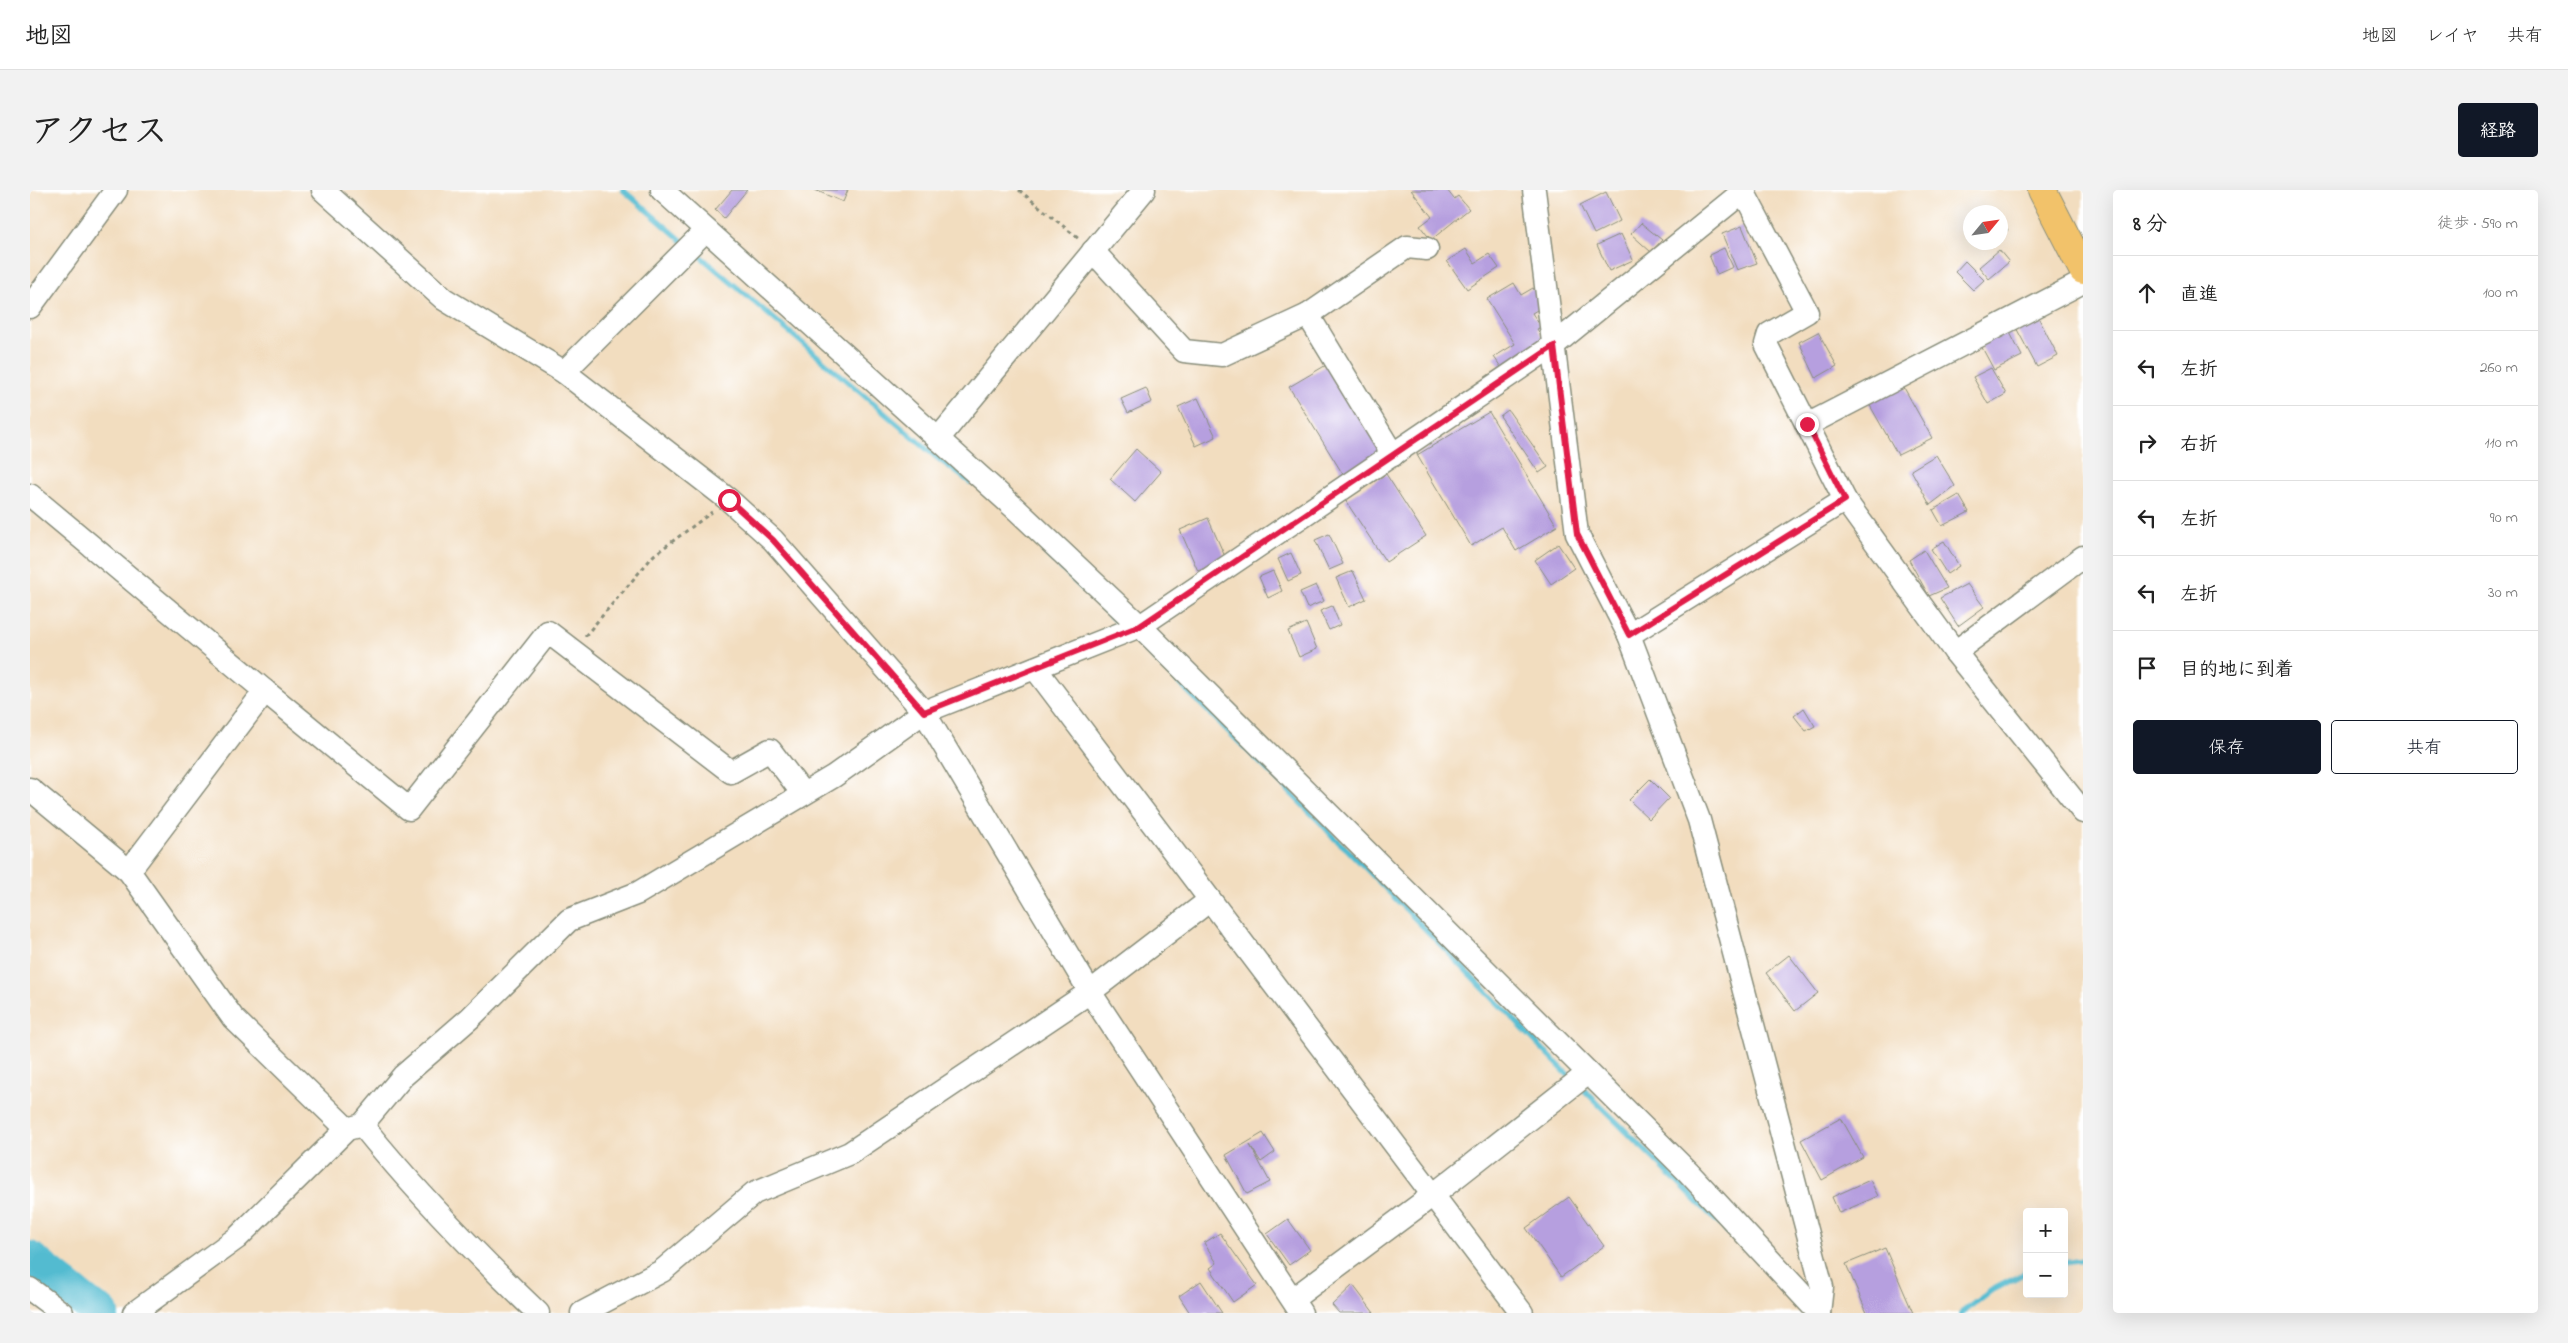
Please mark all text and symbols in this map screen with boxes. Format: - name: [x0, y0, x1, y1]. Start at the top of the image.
- text: 地図: [25, 20, 73, 55]
- text: 地図: [2362, 24, 2398, 50]
- text: レイヤ: [2426, 24, 2479, 50]
- text: 共有: [2507, 24, 2543, 50]
- button: 経路: [2458, 103, 2538, 157]
- text: アクセス: [30, 108, 168, 159]
- north arrow: [1963, 205, 2008, 250]
- text: 8 分: [2133, 210, 2167, 240]
- text: 徒歩 · 590 m: [2437, 212, 2518, 236]
- icon: ahead: [2133, 279, 2161, 307]
- text: 100 m: [2483, 281, 2518, 305]
- text: 直進: [2180, 282, 2218, 309]
- icon: left: [2133, 354, 2161, 382]
- text: 260 m: [2480, 356, 2518, 380]
- text: 左折: [2180, 357, 2218, 384]
- route end: [1796, 413, 1819, 436]
- icon: right: [2133, 429, 2161, 457]
- text: 110 m: [2484, 431, 2518, 455]
- text: 右折: [2180, 432, 2218, 459]
- route start: [718, 489, 741, 512]
- icon: left: [2133, 504, 2161, 532]
- text: 90 m: [2490, 506, 2518, 530]
- text: 左折: [2180, 507, 2218, 534]
- icon: left: [2133, 579, 2161, 607]
- text: 30 m: [2488, 581, 2518, 605]
- text: 左折: [2180, 582, 2218, 609]
- icon: arrive: [2133, 654, 2161, 682]
- text: 目的地に到着: [2180, 657, 2294, 684]
- button: 保存: [2133, 720, 2321, 774]
- button: 共有: [2331, 720, 2518, 774]
- map controls: [2023, 1208, 2068, 1298]
- button: +: [2023, 1208, 2068, 1253]
- button: −: [2023, 1253, 2068, 1298]

